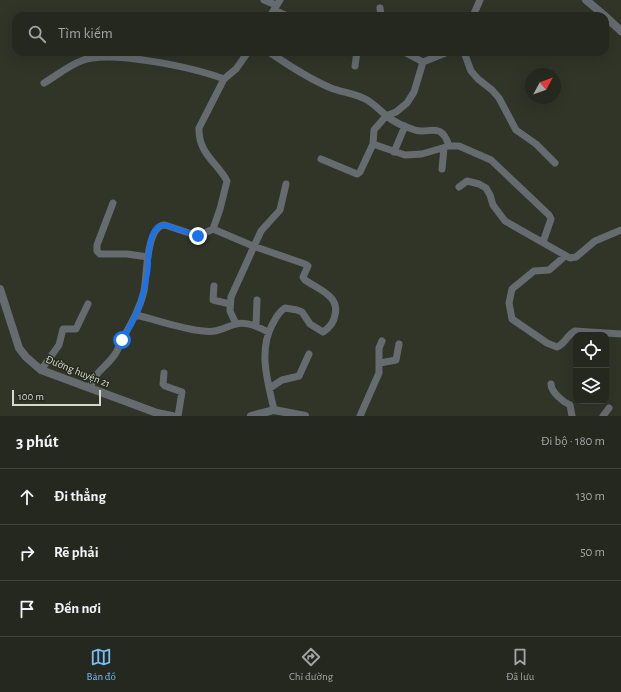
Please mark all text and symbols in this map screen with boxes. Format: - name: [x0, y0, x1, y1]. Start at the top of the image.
- search box: [12, 12, 609, 56]
- icon: search: [26, 23, 48, 45]
- text: Tìm kiếm: [58, 26, 113, 41]
- north arrow: [525, 68, 561, 104]
- route end: [189, 227, 207, 245]
- route start: [113, 331, 131, 349]
- map controls: [573, 332, 609, 404]
- button: locate: [573, 332, 609, 368]
- street label: Đường huyện 21: [44, 354, 112, 389]
- button: layers: [573, 368, 609, 404]
- scale bar: [12, 388, 101, 407]
- text: 100 m: [18, 391, 44, 402]
- text: 3 phút: [16, 433, 58, 450]
- text: Đi bộ · 180 m: [541, 435, 605, 448]
- icon: ahead: [16, 486, 38, 508]
- text: Đi thẳng: [54, 489, 106, 504]
- text: 130 m: [576, 490, 605, 503]
- icon: right: [16, 542, 38, 564]
- text: Rẽ phải: [54, 545, 99, 560]
- text: 50 m: [580, 546, 605, 559]
- icon: arrive: [16, 598, 38, 620]
- text: Đến nơi: [54, 601, 101, 616]
- tab: Bản đồ: [87, 646, 116, 683]
- tab: Chỉ đường: [289, 646, 333, 683]
- tab: Đã lưu: [506, 646, 534, 683]

